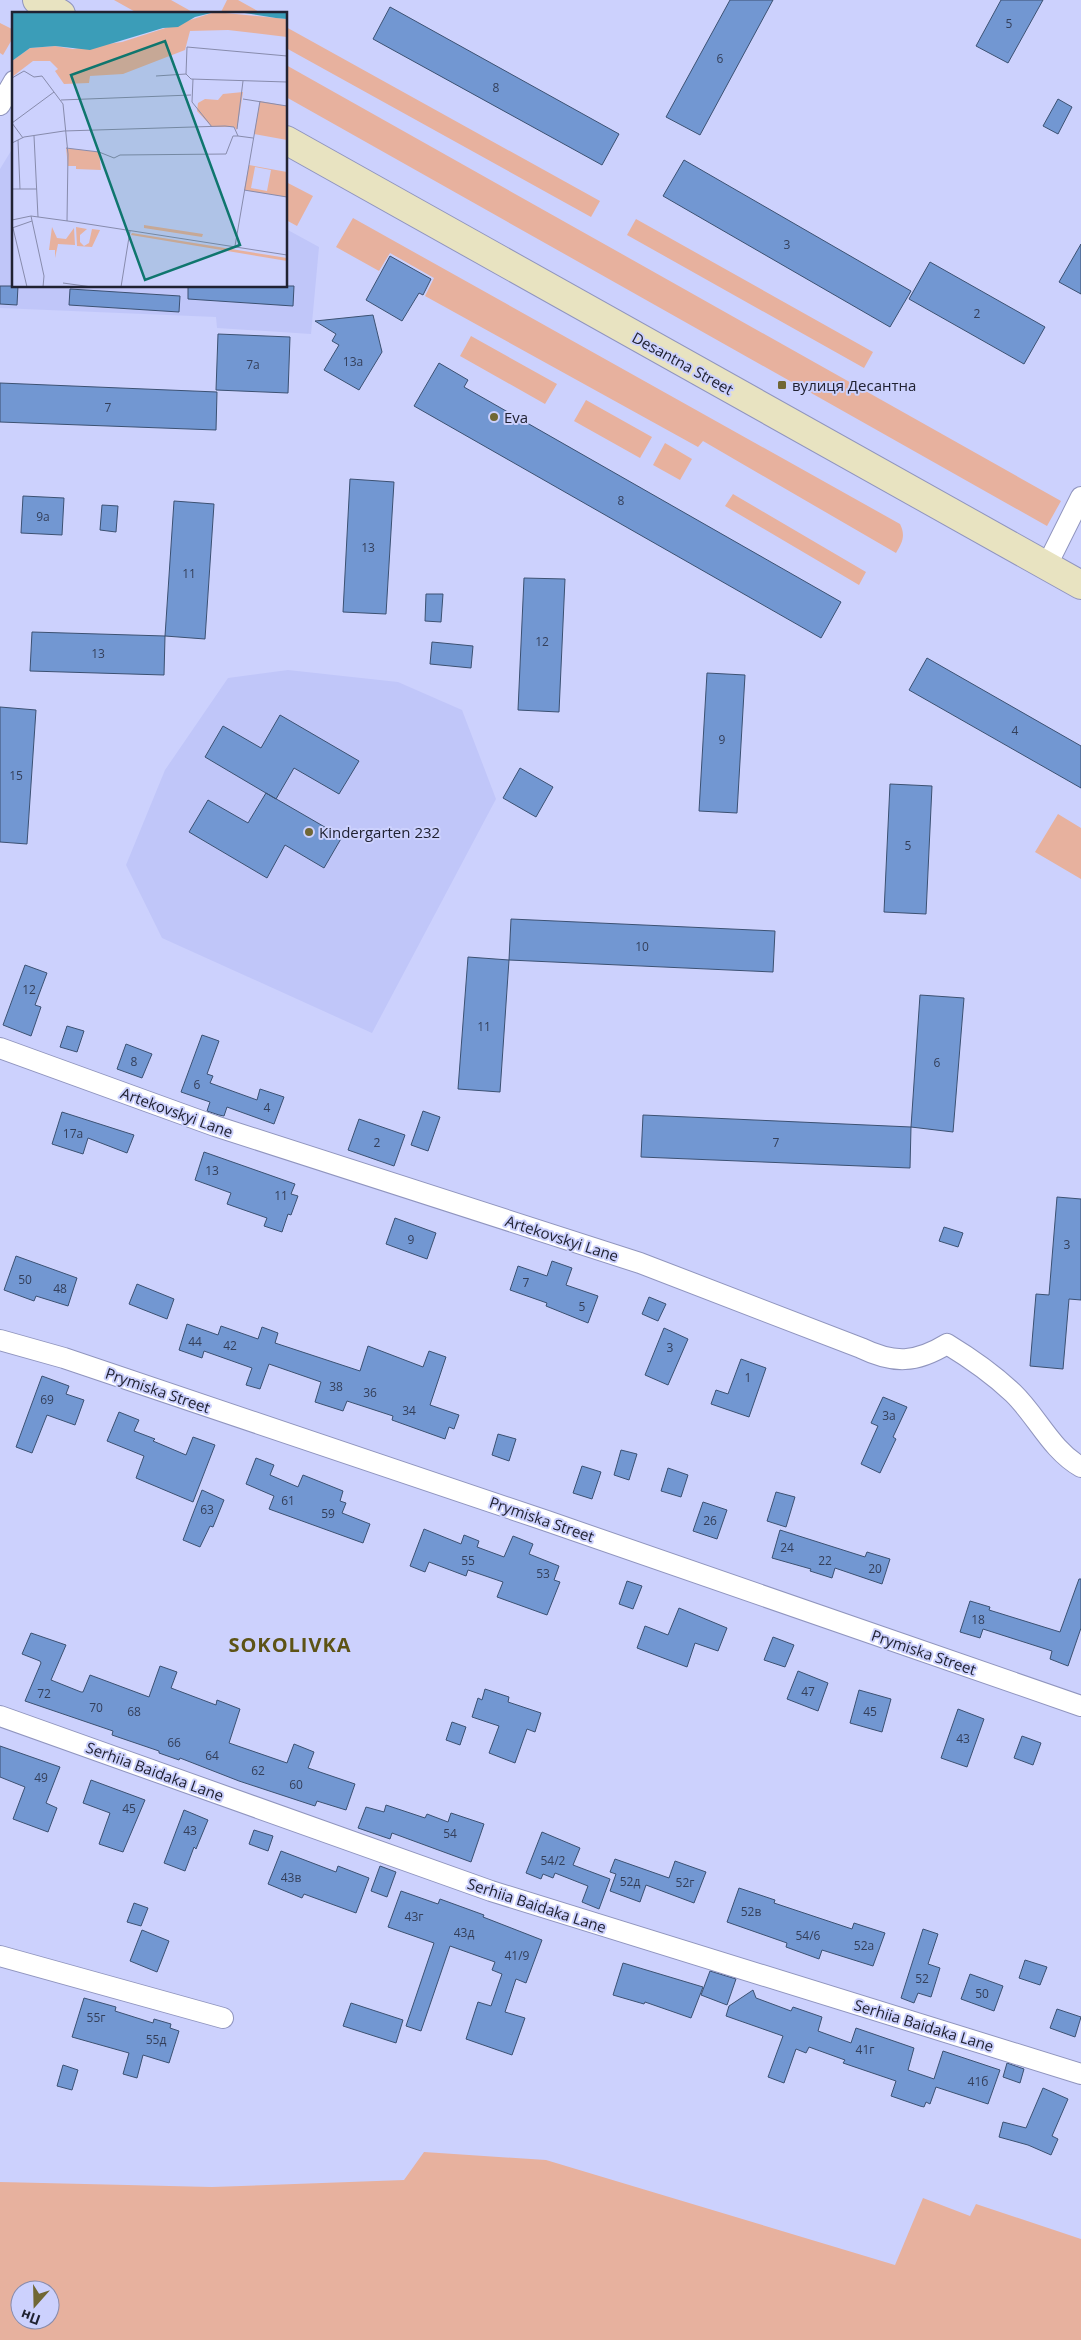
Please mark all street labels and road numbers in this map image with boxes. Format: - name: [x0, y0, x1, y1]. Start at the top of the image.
- street label: Desantna Street: [629, 327, 737, 399]
- street label: Artekovskyi Lane: [118, 1082, 236, 1142]
- street label: Artekovskyi Lane: [503, 1210, 621, 1266]
- street label: Prymiska Street: [103, 1363, 213, 1417]
- street label: Prymiska Street: [487, 1492, 597, 1546]
- street label: Prymiska Street: [869, 1625, 979, 1679]
- street label: Serhiia Baidaka Lane: [83, 1737, 227, 1805]
- street label: Serhiia Baidaka Lane: [465, 1873, 609, 1937]
- street label: Serhiia Baidaka Lane: [852, 1994, 996, 2056]

